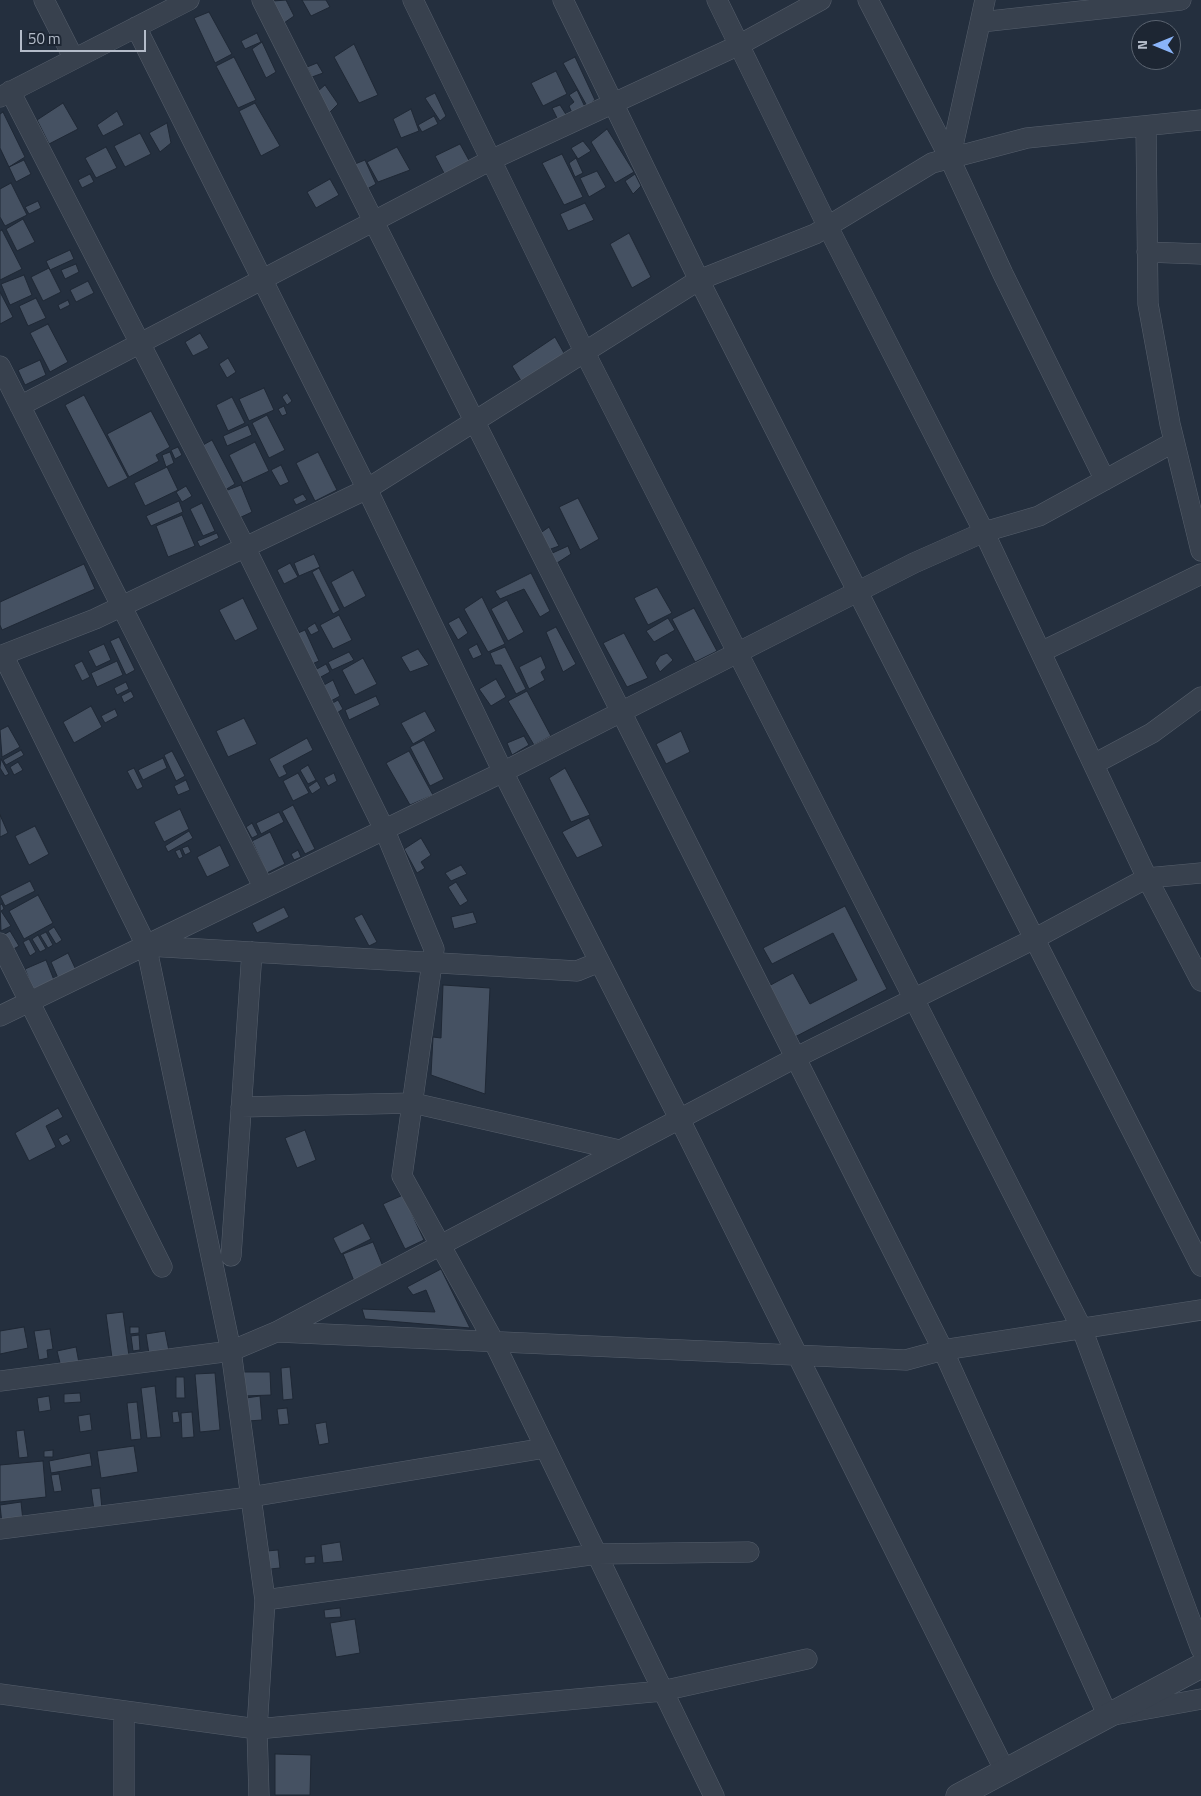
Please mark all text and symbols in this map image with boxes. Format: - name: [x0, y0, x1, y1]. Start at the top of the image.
- scale bar: [22, 20, 149, 52]
- north arrow: [1131, 20, 1181, 70]
- text: 50 m: [28, 27, 61, 50]
- text: N: [1131, 40, 1152, 50]

